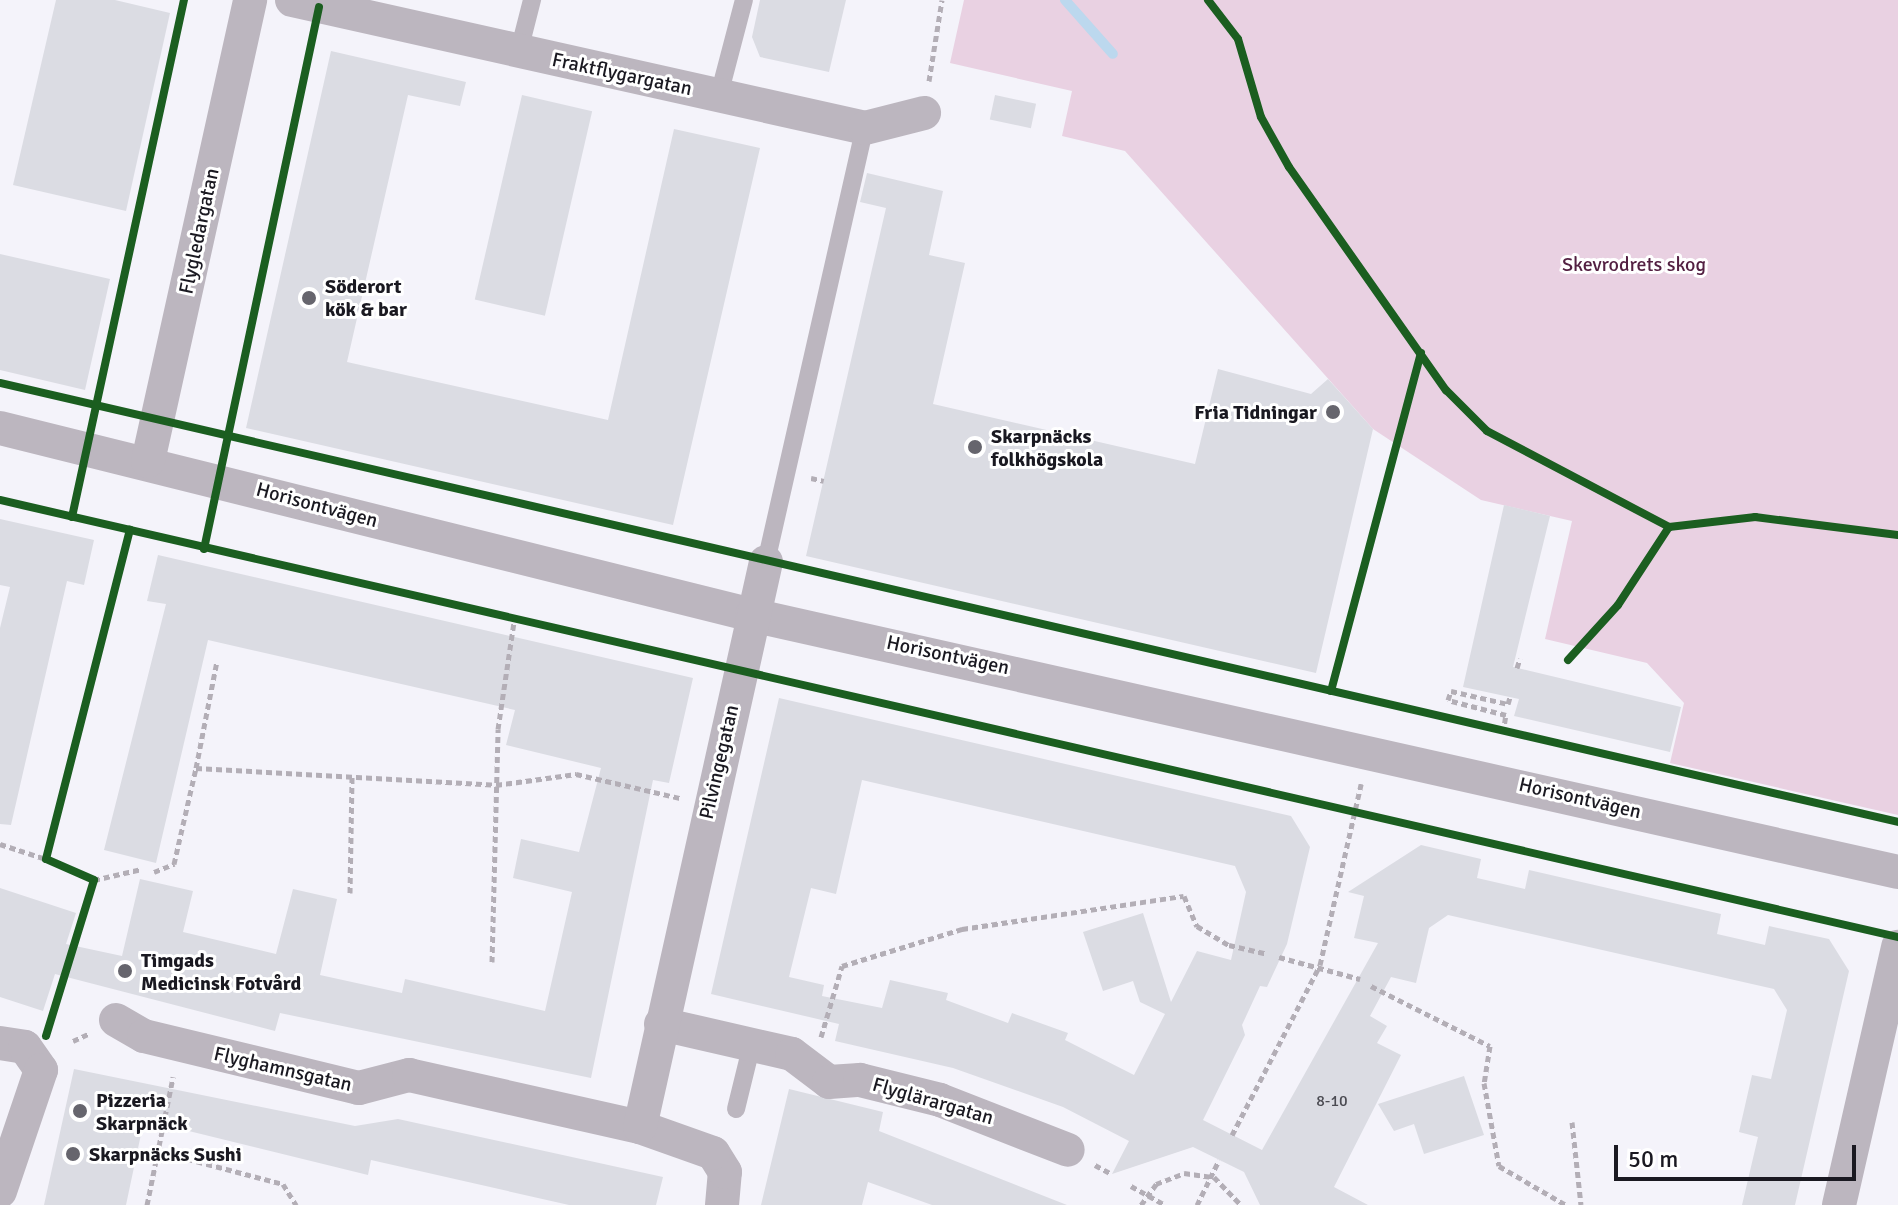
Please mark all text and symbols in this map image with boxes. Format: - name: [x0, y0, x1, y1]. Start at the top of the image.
- street label: Fraktflygargatan: [550, 47, 694, 101]
- street label: Flygledargatan: [174, 166, 224, 296]
- park label: Skevrodrets skog: [1562, 252, 1706, 276]
- place label: Söderort kök & bar: [325, 274, 407, 321]
- marker: Söderort kök & bar: [300, 289, 318, 307]
- place label: Fria Tidningar: [1194, 400, 1317, 424]
- marker: Fria Tidningar: [1324, 403, 1342, 421]
- place label: Skarpnäcks folkhögskola: [991, 424, 1103, 471]
- marker: Skarpnäcks folkhögskola: [966, 438, 984, 456]
- street label: Horisontvägen: [254, 477, 380, 533]
- street label: Horisontvägen: [884, 630, 1012, 680]
- street label: Pilvingegatan: [694, 702, 744, 822]
- street label: Horisontvägen: [1516, 772, 1644, 824]
- place label: Timgads Medicinsk Fotvård: [141, 948, 301, 995]
- marker: Timgads Medicinsk Fotvård: [116, 962, 134, 980]
- street label: Flyghamnsgatan: [212, 1041, 354, 1097]
- street label: Flyglärargatan: [870, 1072, 996, 1130]
- place label: Pizzeria Skarpnäck: [96, 1088, 188, 1135]
- house number: 8-10: [1316, 1091, 1348, 1111]
- marker: Pizzeria Skarpnäck: [71, 1102, 89, 1120]
- scale bar: [1618, 1129, 1860, 1179]
- place label: Skarpnäcks Sushi: [89, 1142, 242, 1166]
- text: 50 m: [1628, 1144, 1678, 1174]
- marker: Skarpnäcks Sushi: [64, 1145, 82, 1163]

